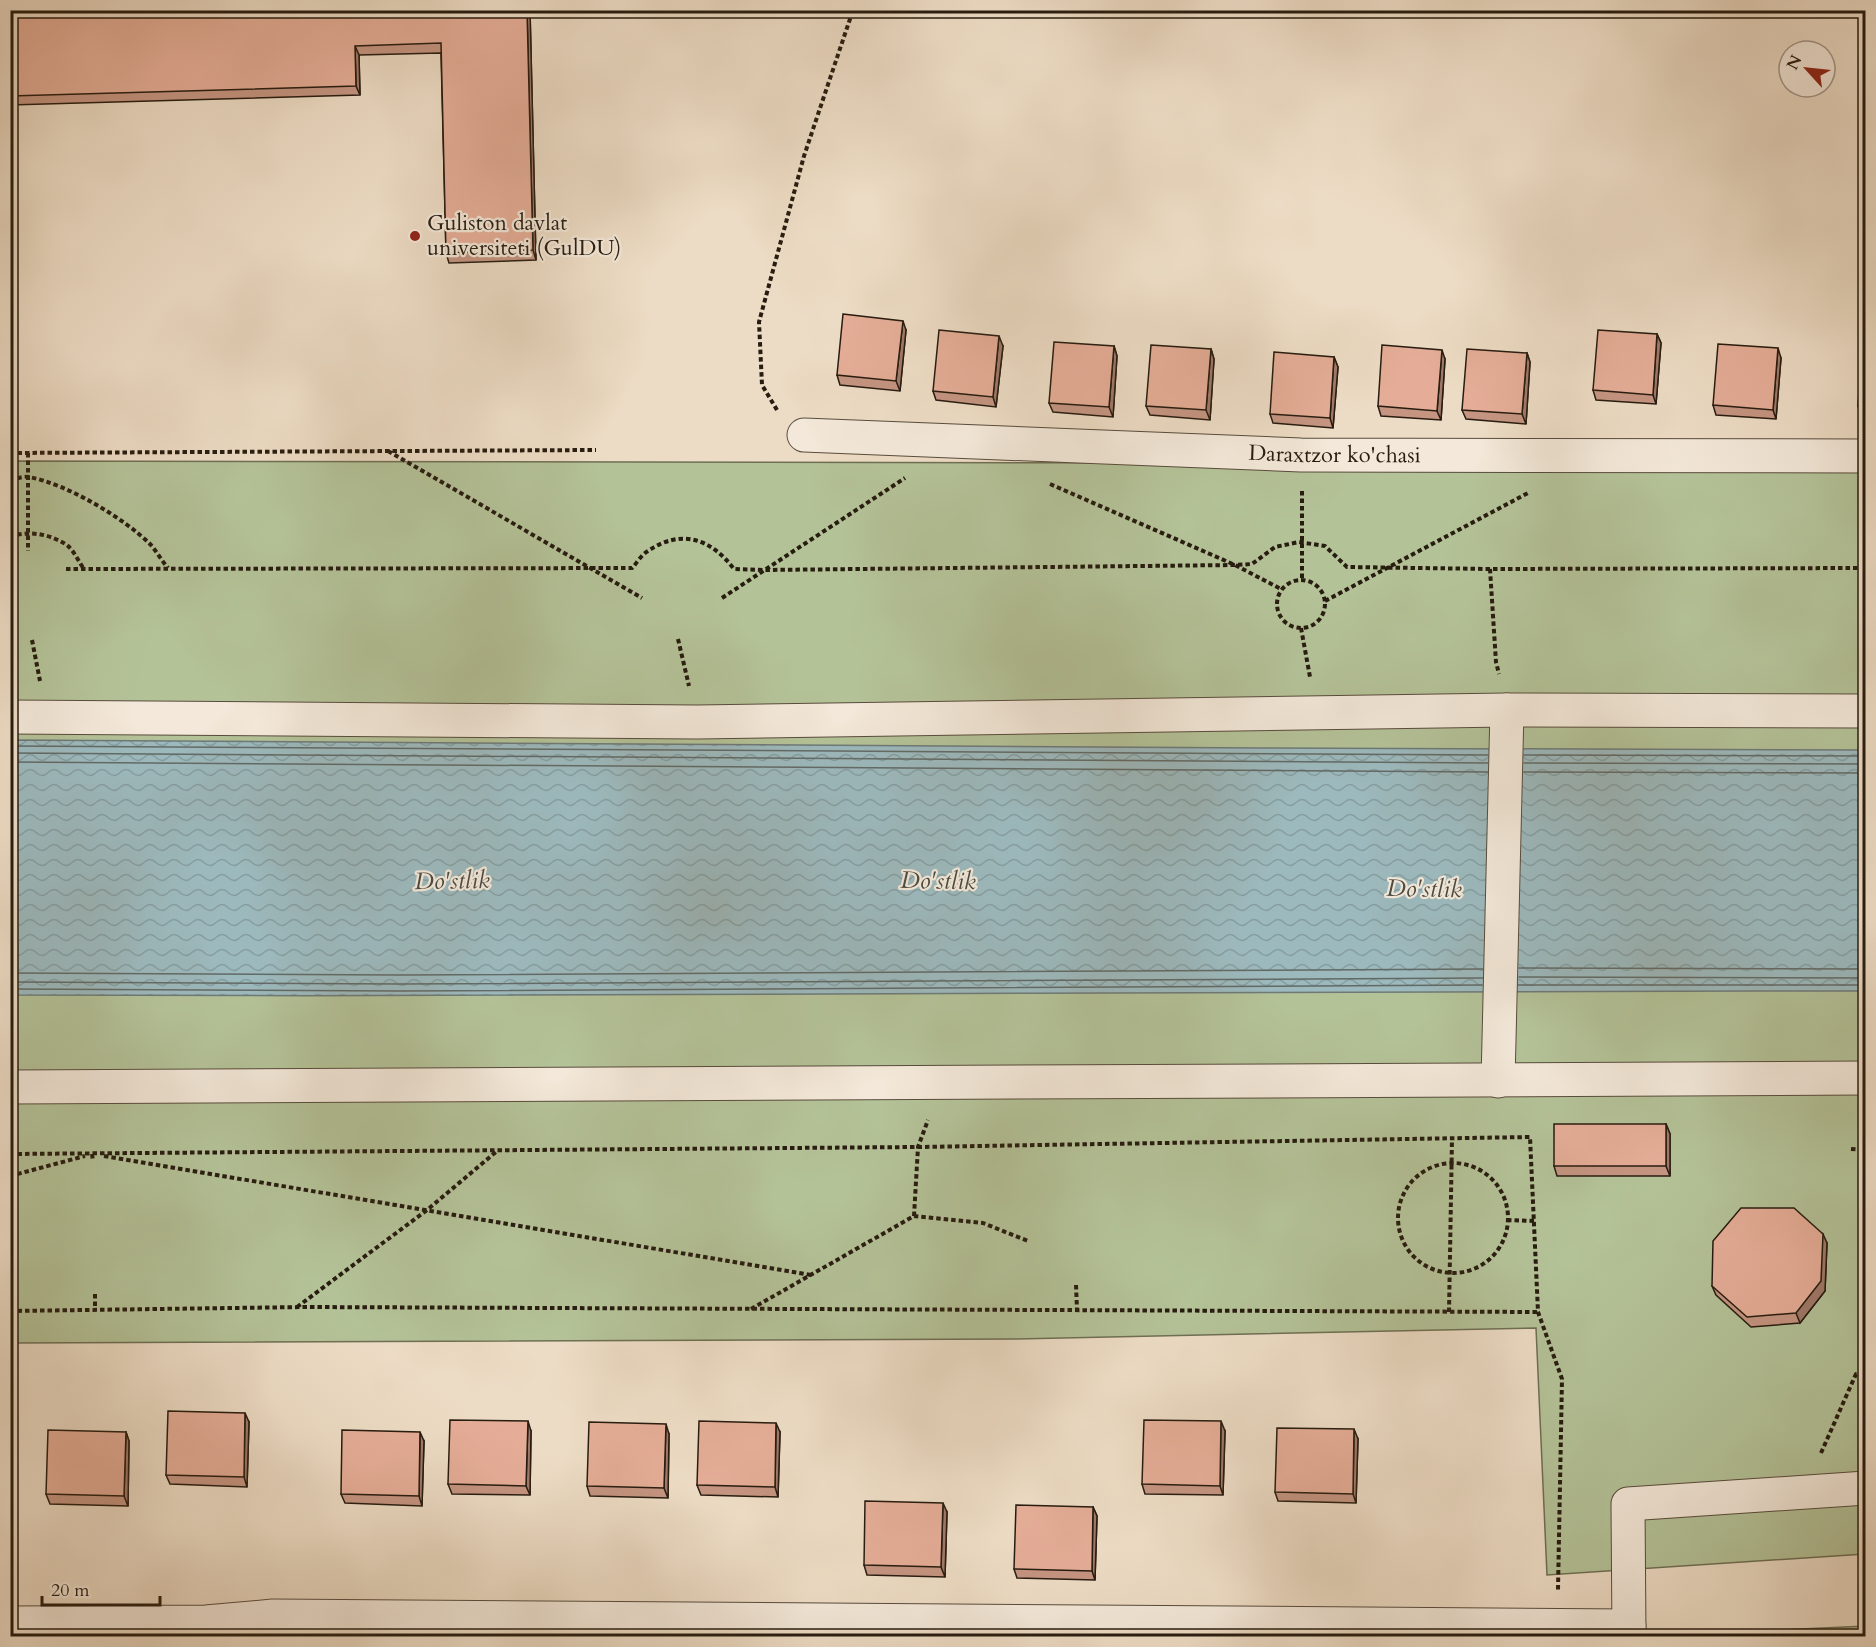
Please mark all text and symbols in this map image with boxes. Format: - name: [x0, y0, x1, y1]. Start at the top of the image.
- north arrow: [1777, 39, 1837, 99]
- text: N: [1782, 51, 1808, 74]
- place label: Guliston davlat universiteti (GulDU): [427, 208, 621, 263]
- marker: Guliston davlat universiteti (GulDU): [408, 229, 422, 243]
- street label: Daraxtzor ko'chasi: [1248, 438, 1421, 470]
- water label: Do'stlik: [414, 864, 490, 898]
- water label: Do'stlik: [900, 864, 976, 898]
- water label: Do'stlik: [1386, 872, 1462, 906]
- scale bar: [42, 1569, 160, 1607]
- text: 20 m: [51, 1578, 90, 1603]

